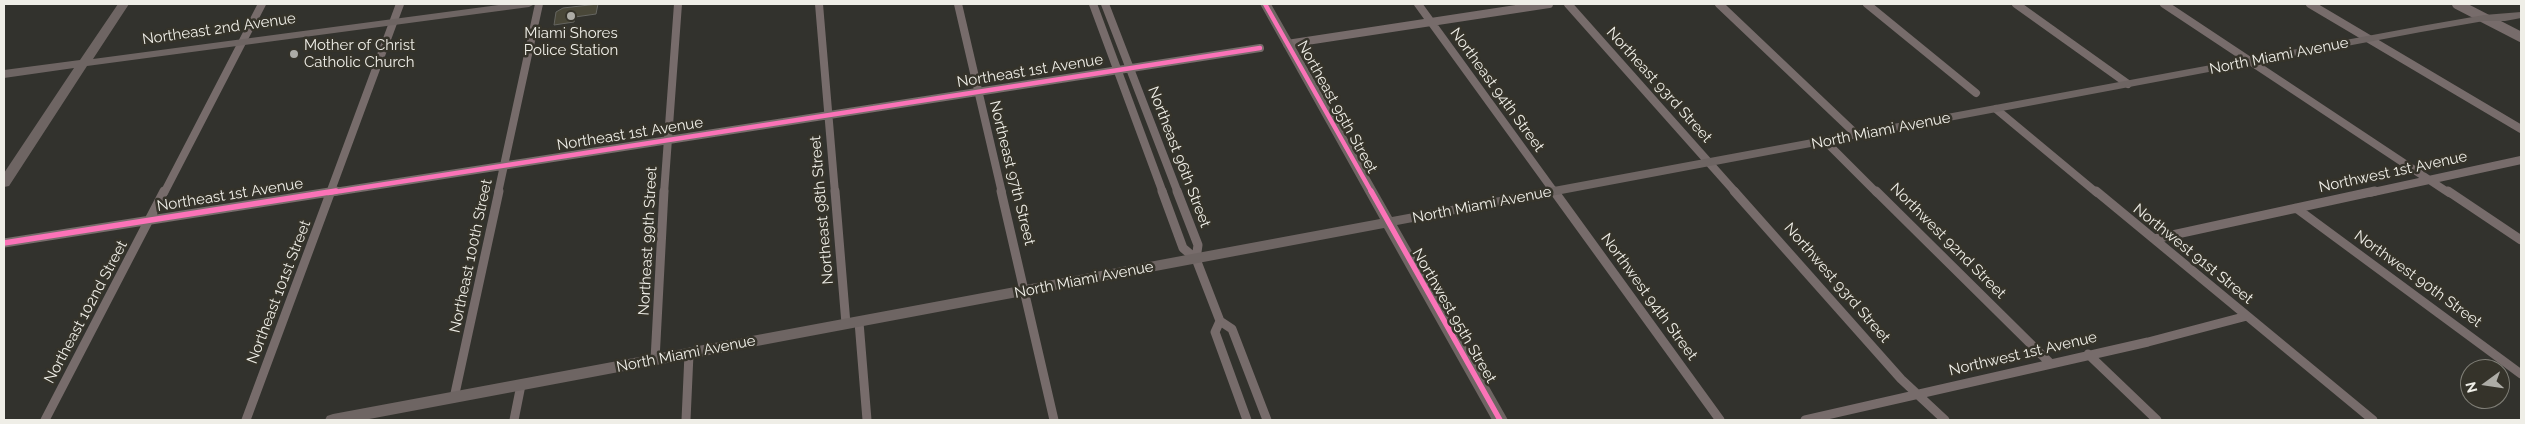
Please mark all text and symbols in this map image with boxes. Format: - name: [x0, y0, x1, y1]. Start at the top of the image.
- street label: Northeast 2nd Avenue: [141, 9, 297, 49]
- marker: Miami Shores Police Station: [565, 10, 577, 22]
- place label: Miami Shores Police Station: [524, 24, 618, 59]
- street label: Northeast 93rd Street: [1602, 24, 1716, 146]
- street label: Northeast 94th Street: [1446, 25, 1548, 155]
- street label: North Miami Avenue: [2208, 34, 2350, 78]
- place label: Mother of Christ Catholic Church: [304, 36, 415, 71]
- street label: Northeast 95th Street: [1293, 38, 1381, 176]
- marker: Mother of Christ Catholic Church: [288, 48, 300, 60]
- street label: Northeast 1st Avenue: [956, 51, 1104, 91]
- street label: Northeast 96th Street: [1144, 84, 1214, 230]
- street label: Northeast 97th Street: [985, 99, 1039, 247]
- street label: North Miami Avenue: [1810, 109, 1952, 153]
- street label: Northeast 1st Avenue: [556, 114, 704, 154]
- street label: Northeast 98th Street: [807, 135, 837, 285]
- street label: Northwest 1st Avenue: [2317, 147, 2469, 197]
- street label: Northeast 99th Street: [635, 166, 661, 316]
- street label: Northeast 1st Avenue: [156, 175, 304, 215]
- street label: Northeast 100th Street: [446, 178, 496, 334]
- street label: Northwest 92nd Street: [1886, 179, 2010, 303]
- street label: North Miami Avenue: [1411, 183, 1553, 227]
- street label: Northwest 91st Street: [2129, 200, 2257, 308]
- street label: Northeast 101st Street: [243, 218, 315, 366]
- street label: Northwest 93rd Street: [1780, 219, 1894, 347]
- street label: Northwest 90th Street: [2351, 227, 2485, 331]
- street label: Northwest 94th Street: [1597, 230, 1701, 364]
- street label: Northeast 102nd Street: [41, 237, 131, 387]
- street label: Northwest 95th Street: [1408, 246, 1500, 386]
- street label: North Miami Avenue: [1013, 258, 1155, 302]
- street label: Northwest 1st Avenue: [1947, 328, 2099, 380]
- street label: North Miami Avenue: [615, 332, 757, 376]
- north arrow: [2460, 359, 2510, 409]
- text: N: [2462, 380, 2480, 395]

